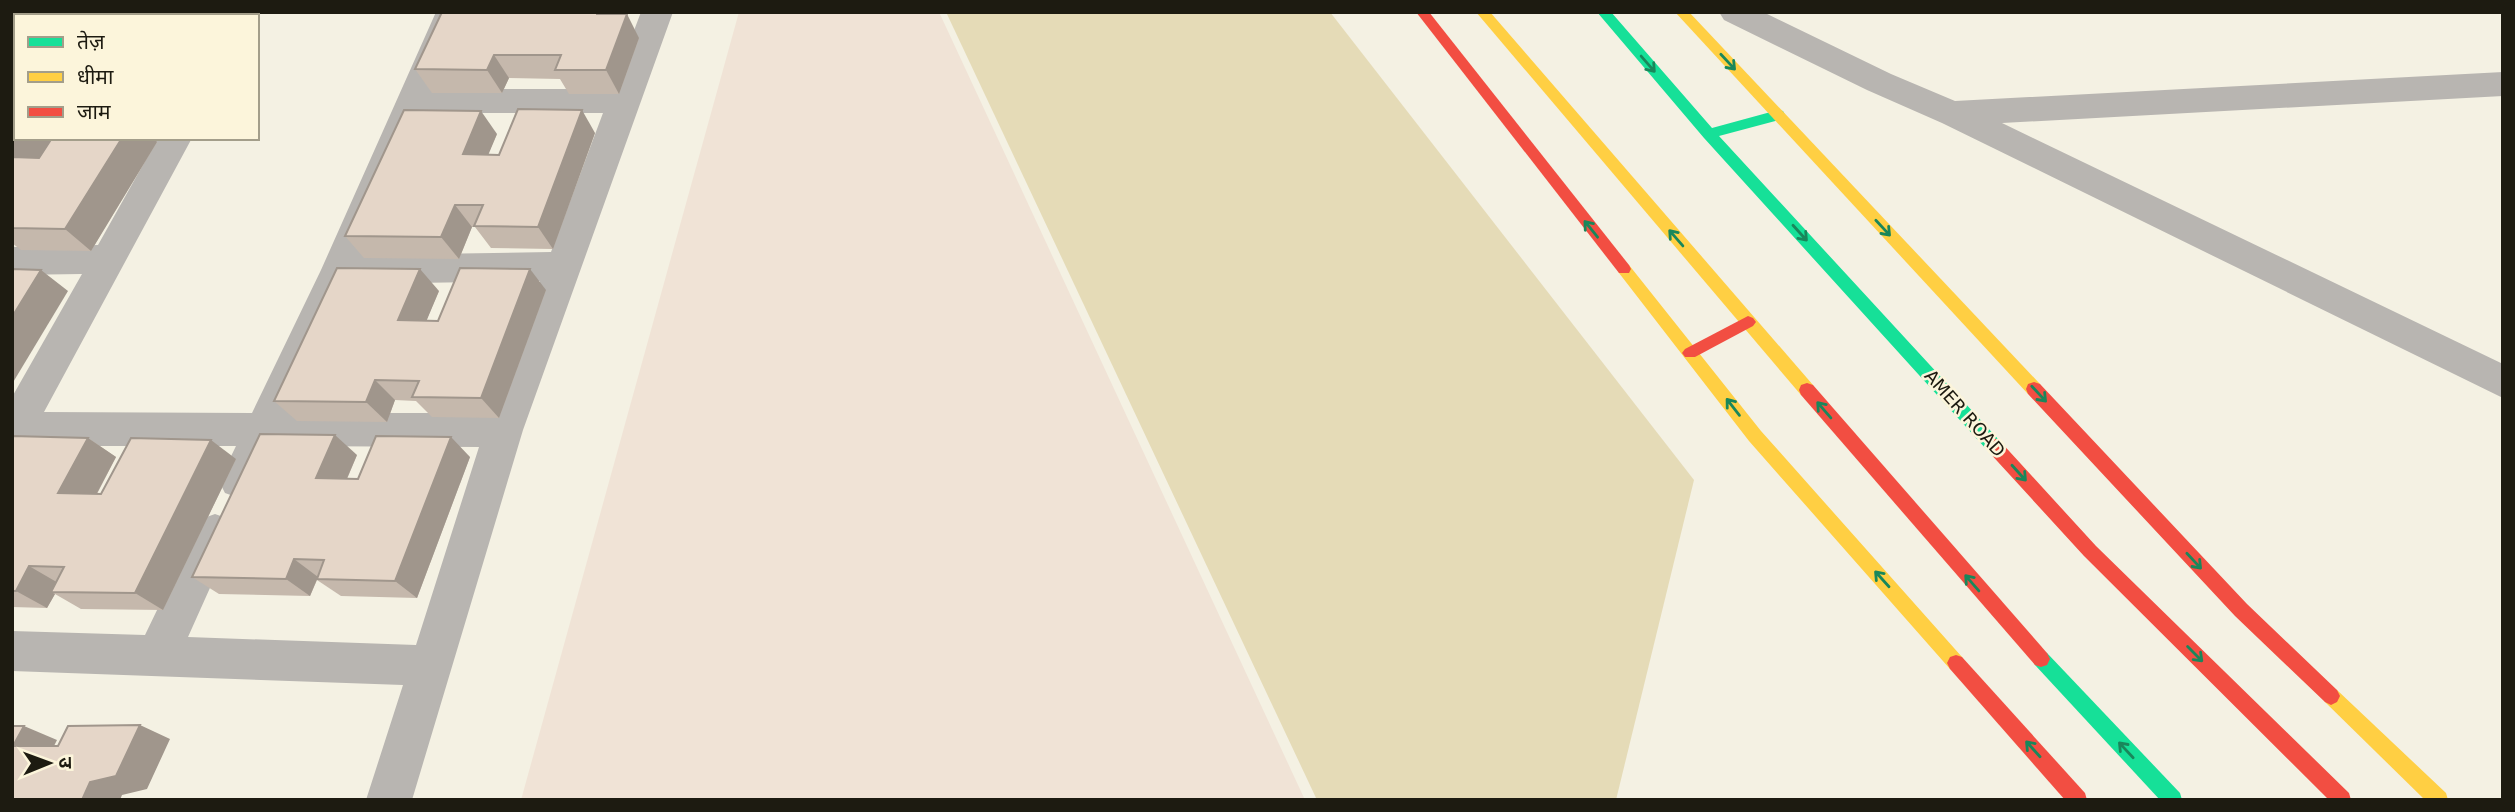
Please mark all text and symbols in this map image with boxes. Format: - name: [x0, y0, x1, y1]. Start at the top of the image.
- legend: [14, 14, 259, 140]
- text: तेज़: [77, 30, 105, 54]
- one-way arrow: [1720, 53, 1736, 71]
- one-way arrow: [1640, 54, 1656, 72]
- text: धीमा: [77, 65, 114, 89]
- text: जाम: [77, 100, 111, 124]
- one-way arrow: [1875, 219, 1892, 236]
- one-way arrow: [1583, 221, 1599, 239]
- one-way arrow: [1791, 224, 1808, 241]
- one-way arrow: [1668, 229, 1684, 247]
- street label: AMER ROAD: [1920, 365, 2010, 461]
- one-way arrow: [2030, 385, 2047, 402]
- one-way arrow: [1725, 399, 1740, 417]
- one-way arrow: [1816, 402, 1832, 420]
- one-way arrow: [2011, 464, 2028, 481]
- one-way arrow: [2186, 552, 2203, 569]
- one-way arrow: [1874, 570, 1890, 588]
- one-way arrow: [1964, 574, 1980, 592]
- one-way arrow: [2186, 645, 2203, 662]
- north arrow: [14, 728, 84, 798]
- one-way arrow: [2025, 740, 2041, 758]
- one-way arrow: [2118, 742, 2135, 759]
- text: उ: [55, 757, 77, 769]

